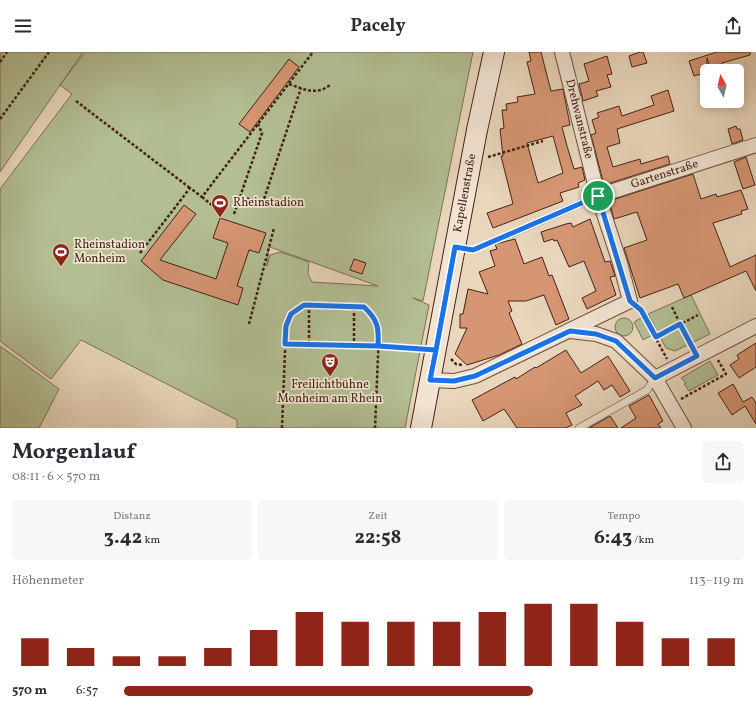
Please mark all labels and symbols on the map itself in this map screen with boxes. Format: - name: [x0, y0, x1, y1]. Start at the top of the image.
- north arrow: [700, 64, 744, 108]
- street label: Drehwanstraße: [561, 77, 597, 161]
- street label: Kapellenstraße: [450, 152, 480, 234]
- street label: Gartenstraße: [629, 156, 701, 193]
- pin: [581, 179, 615, 213]
- sports icon: Rheinstadion: [210, 193, 230, 218]
- place label: Rheinstadion: [233, 195, 304, 211]
- place label: Rheinstadion Monheim: [74, 237, 145, 267]
- sports icon: Rheinstadion Monheim: [51, 242, 71, 267]
- theatre icon: Freilichtbühne Monheim am Rhein: [320, 352, 340, 377]
- place label: Freilichtbühne Monheim am Rhein: [278, 377, 382, 407]

